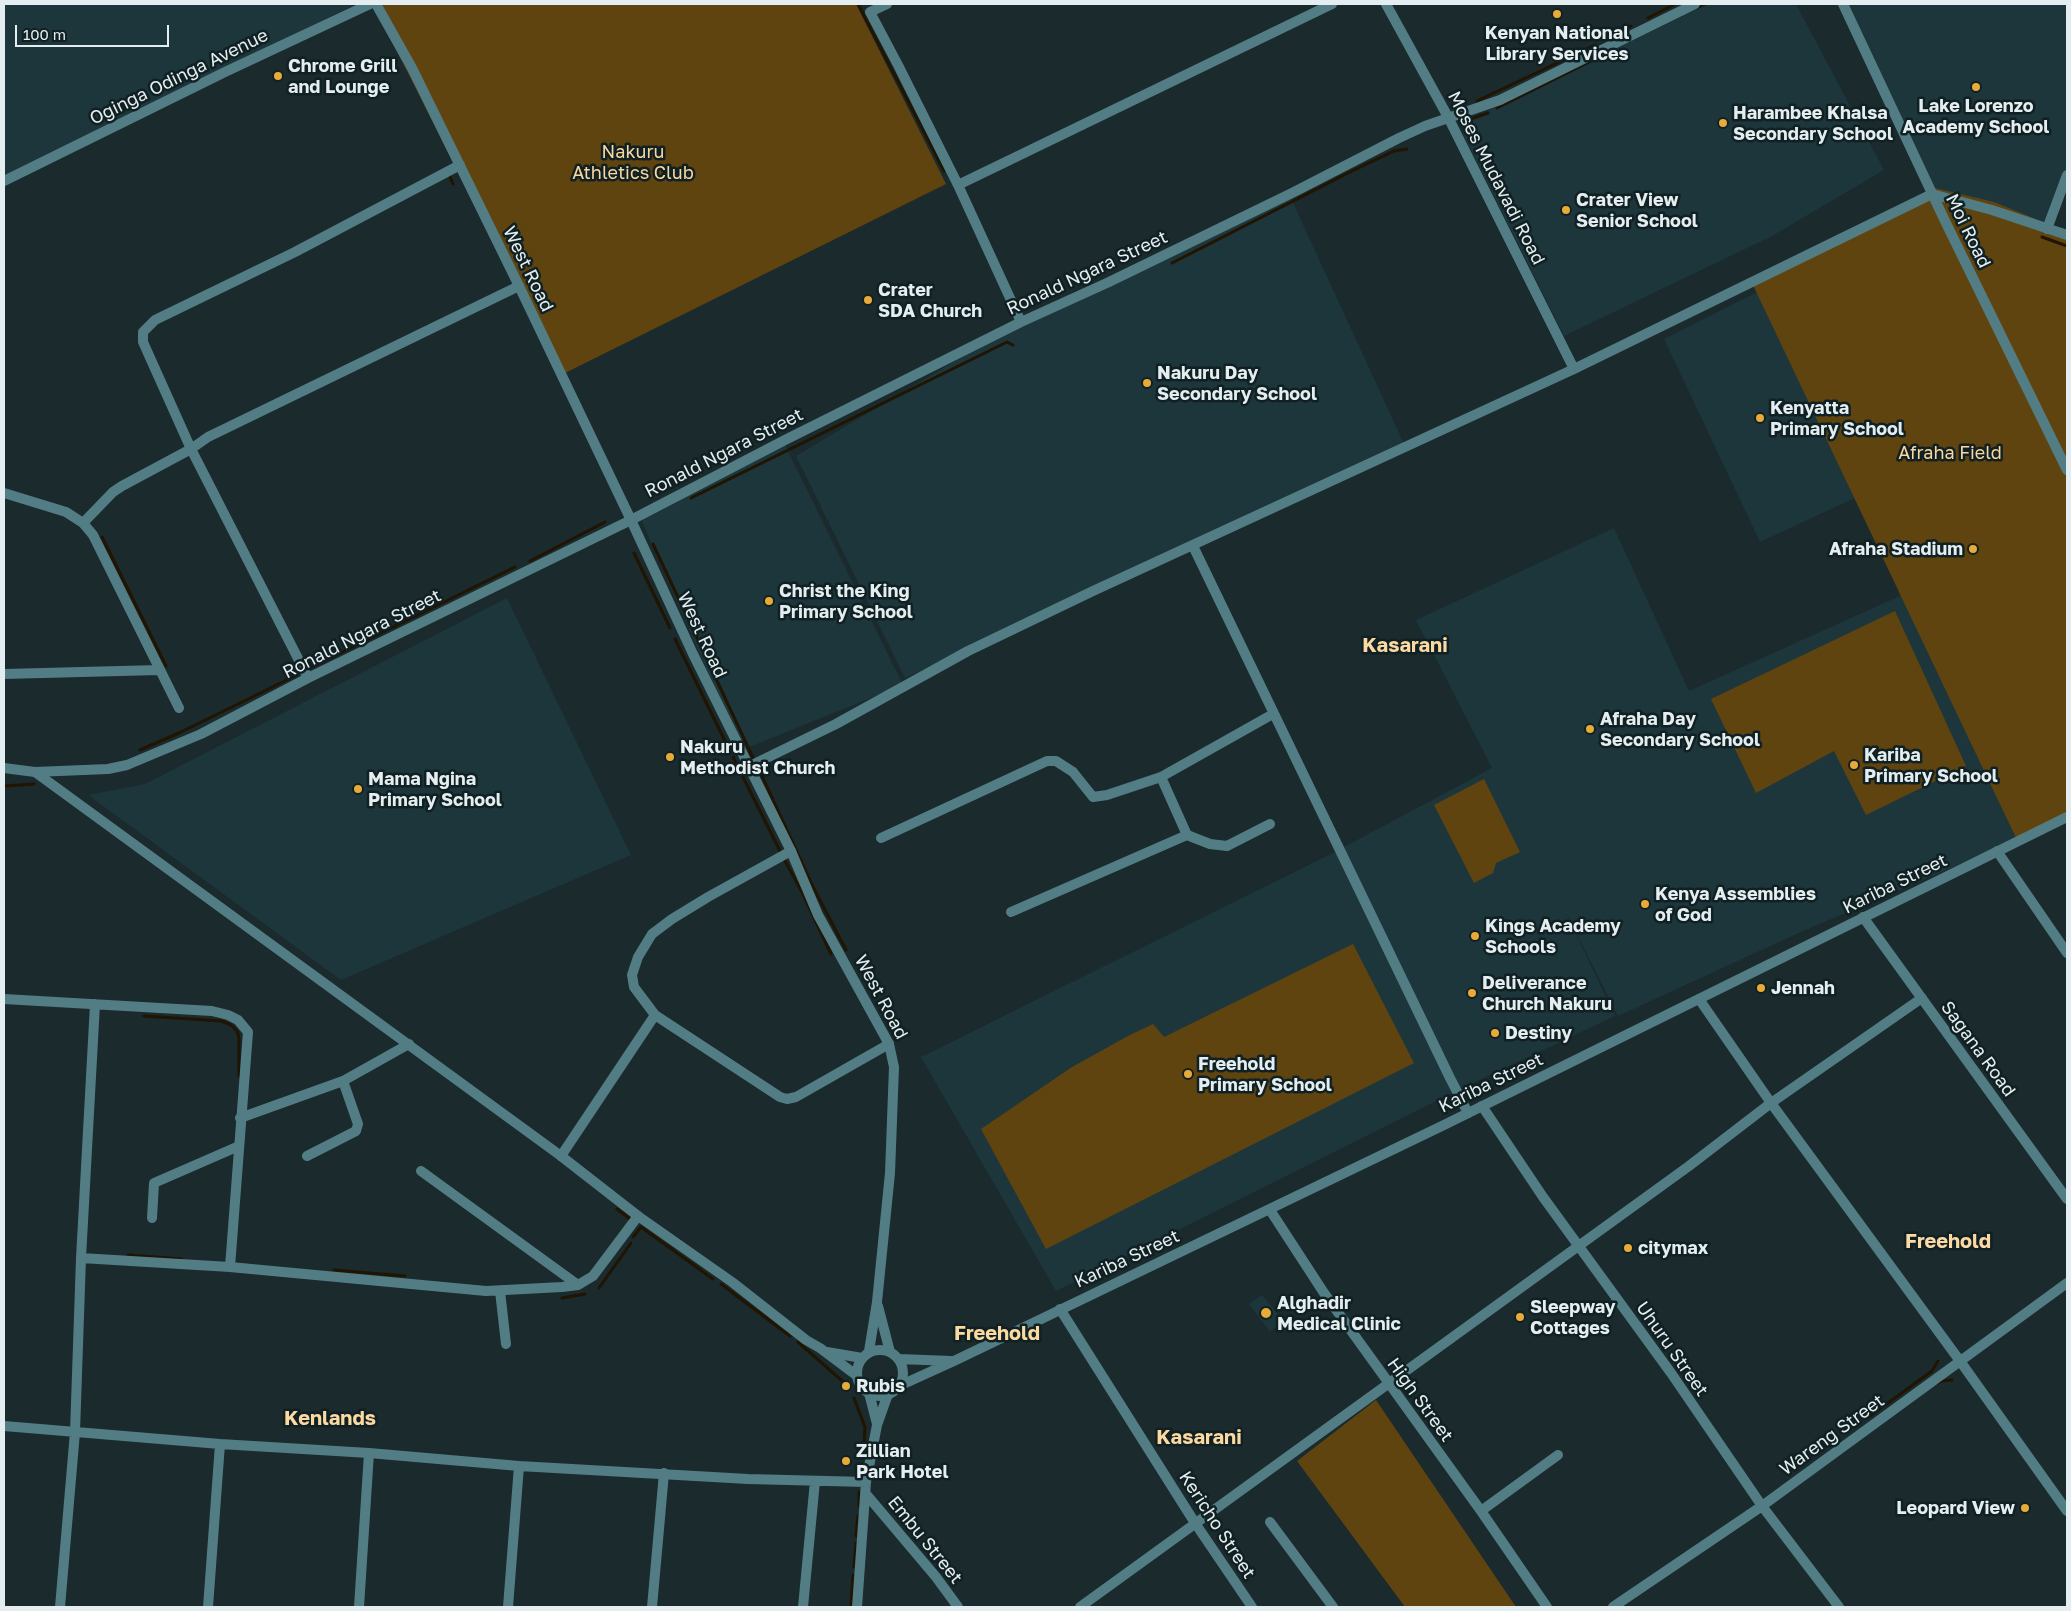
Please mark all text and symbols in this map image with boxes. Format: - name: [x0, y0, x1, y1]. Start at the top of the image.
- marker: Kenyan National Library Services: [1551, 8, 1563, 20]
- scale bar: [18, 15, 171, 47]
- place label: Kenyan National Library Services: [1485, 22, 1629, 64]
- street label: Oginga Odinga Avenue: [86, 24, 272, 130]
- text: 100 m: [23, 25, 66, 43]
- place label: Chrome Grill and Lounge: [288, 55, 397, 98]
- marker: Chrome Grill and Lounge: [272, 70, 284, 82]
- marker: Lake Lorenzo Academy School: [1970, 81, 1982, 93]
- street label: Moses Mudavadi Road: [1443, 88, 1549, 268]
- place label: Lake Lorenzo Academy School: [1903, 95, 2049, 138]
- place label: Harambee Khalsa Secondary School: [1733, 102, 1893, 144]
- marker: Harambee Khalsa Secondary School: [1717, 117, 1729, 129]
- park label: Nakuru Athletics Club: [572, 141, 694, 183]
- place label: Crater View Senior School: [1576, 189, 1698, 232]
- street label: Moi Road: [1941, 190, 1995, 272]
- marker: Crater View Senior School: [1560, 204, 1572, 216]
- street label: West Road: [498, 223, 558, 315]
- street label: Ronald Ngara Street: [1003, 226, 1171, 320]
- place label: Crater SDA Church: [878, 279, 982, 322]
- marker: Crater SDA Church: [862, 294, 874, 306]
- place label: Nakuru Day Secondary School: [1157, 362, 1317, 404]
- marker: Nakuru Day Secondary School: [1141, 377, 1153, 389]
- place label: Kenyatta Primary School: [1770, 397, 1904, 439]
- street label: Ronald Ngara Street: [641, 404, 807, 502]
- marker: Kenyatta Primary School: [1754, 412, 1766, 424]
- park label: Afraha Field: [1898, 442, 2002, 464]
- place label: Afraha Stadium: [1829, 538, 1963, 560]
- marker: Afraha Stadium: [1967, 543, 1979, 555]
- place label: Christ the King Primary School: [779, 580, 913, 622]
- street label: Ronald Ngara Street: [279, 585, 445, 683]
- street label: West Road: [673, 589, 731, 681]
- marker: Christ the King Primary School: [763, 595, 775, 607]
- district label: Kasarani: [1362, 634, 1448, 658]
- place label: Afraha Day Secondary School: [1600, 708, 1760, 751]
- marker: Afraha Day Secondary School: [1584, 723, 1596, 735]
- place label: Nakuru Methodist Church: [680, 736, 836, 779]
- place label: Kariba Primary School: [1864, 744, 1998, 786]
- marker: Nakuru Methodist Church: [664, 751, 676, 763]
- marker: Kariba Primary School: [1848, 759, 1860, 771]
- place label: Mama Ngina Primary School: [368, 768, 502, 811]
- marker: Mama Ngina Primary School: [352, 783, 364, 795]
- street label: Kariba Street: [1839, 849, 1951, 919]
- place label: Kenya Assemblies of God: [1655, 883, 1816, 926]
- marker: Kenya Assemblies of God: [1639, 898, 1651, 910]
- place label: Kings Academy Schools: [1485, 915, 1621, 958]
- marker: Kings Academy Schools: [1469, 930, 1481, 942]
- street label: West Road: [850, 951, 912, 1043]
- place label: Deliverance Church Nakuru: [1482, 972, 1612, 1014]
- place label: Jennah: [1771, 977, 1835, 999]
- marker: Jennah: [1755, 982, 1767, 994]
- marker: Deliverance Church Nakuru: [1466, 987, 1478, 999]
- street label: Sagana Road: [1936, 997, 2020, 1101]
- place label: Destiny: [1505, 1022, 1572, 1044]
- marker: Destiny: [1489, 1027, 1501, 1039]
- street label: Kariba Street: [1435, 1048, 1547, 1118]
- place label: Freehold Primary School: [1198, 1053, 1332, 1096]
- marker: Freehold Primary School: [1182, 1068, 1194, 1080]
- street label: Kariba Street: [1071, 1225, 1183, 1293]
- district label: Freehold: [1905, 1230, 1991, 1254]
- place label: citymax: [1638, 1237, 1708, 1259]
- marker: citymax: [1622, 1242, 1634, 1254]
- place label: Alghadir Medical Clinic: [1277, 1292, 1401, 1335]
- place label: Sleepway Cottages: [1530, 1296, 1616, 1338]
- street label: Uhuru Street: [1631, 1297, 1713, 1401]
- marker: Alghadir Medical Clinic: [1259, 1306, 1273, 1320]
- marker: Sleepway Cottages: [1514, 1311, 1526, 1323]
- district label: Freehold: [954, 1322, 1040, 1346]
- street label: High Street: [1382, 1354, 1458, 1446]
- place label: Rubis: [856, 1375, 905, 1397]
- marker: Rubis: [840, 1380, 852, 1392]
- street label: Wareng Street: [1776, 1390, 1888, 1480]
- district label: Kenlands: [284, 1407, 376, 1431]
- district label: Kasarani: [1156, 1426, 1242, 1450]
- place label: Zillian Park Hotel: [856, 1440, 948, 1482]
- marker: Zillian Park Hotel: [840, 1455, 852, 1467]
- street label: Kericho Street: [1174, 1467, 1260, 1583]
- street label: Embu Street: [883, 1492, 967, 1588]
- place label: Leopard View: [1896, 1497, 2015, 1519]
- marker: Leopard View: [2019, 1502, 2031, 1514]

